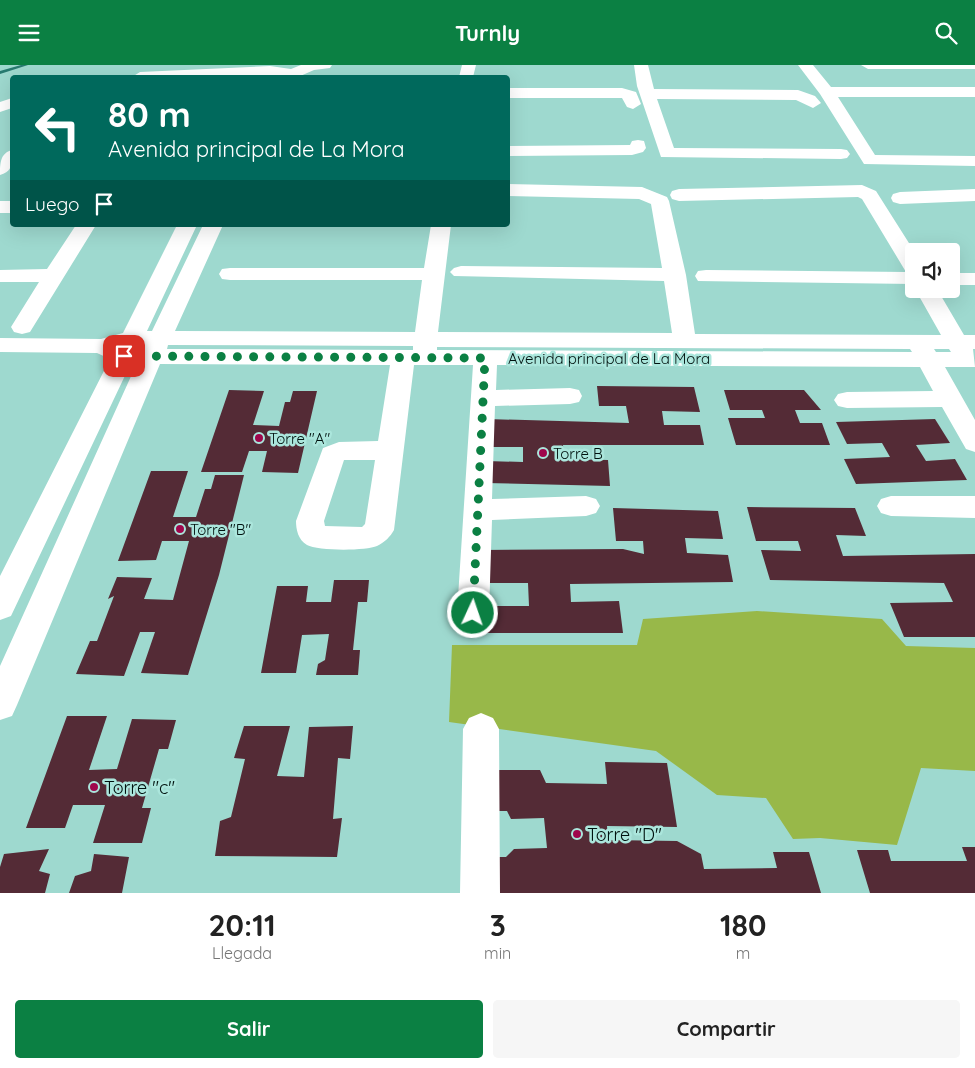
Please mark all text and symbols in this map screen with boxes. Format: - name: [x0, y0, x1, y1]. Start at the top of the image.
- icon: menu: [15, 19, 43, 47]
- text: Turnly: [455, 19, 520, 47]
- icon: search: [932, 19, 960, 47]
- text: 80 m: [108, 92, 191, 136]
- icon: left: [25, 95, 90, 160]
- text: Avenida principal de La Mora: [108, 135, 405, 163]
- icon: arrive: [90, 190, 118, 218]
- text: Luego: [25, 192, 80, 216]
- map controls: [905, 243, 960, 298]
- button: sound: [905, 243, 960, 298]
- pin: [103, 335, 145, 377]
- icon: arrive: [110, 342, 138, 370]
- street label: Avenida principal de La Mora: [508, 349, 710, 368]
- place label: Torre "A": [269, 429, 331, 448]
- marker: Torre "A": [253, 432, 265, 444]
- place label: Torre B: [553, 444, 603, 463]
- marker: Torre B: [537, 447, 549, 459]
- place label: Torre "B": [190, 520, 252, 539]
- marker: Torre "B": [174, 523, 186, 535]
- position arrow: [446, 586, 498, 638]
- place label: Torre "c": [104, 776, 175, 799]
- marker: Torre "c": [88, 781, 100, 793]
- place label: Torre "D": [587, 823, 662, 846]
- marker: Torre "D": [571, 828, 583, 840]
- text: 20:11: [209, 906, 276, 944]
- text: 3: [490, 906, 506, 944]
- text: 180: [720, 906, 766, 944]
- text: Llegada: [212, 943, 272, 963]
- text: min: [484, 943, 511, 963]
- text: m: [736, 943, 750, 963]
- button: Salir: [15, 1000, 483, 1058]
- button: Compartir: [493, 1000, 960, 1058]

